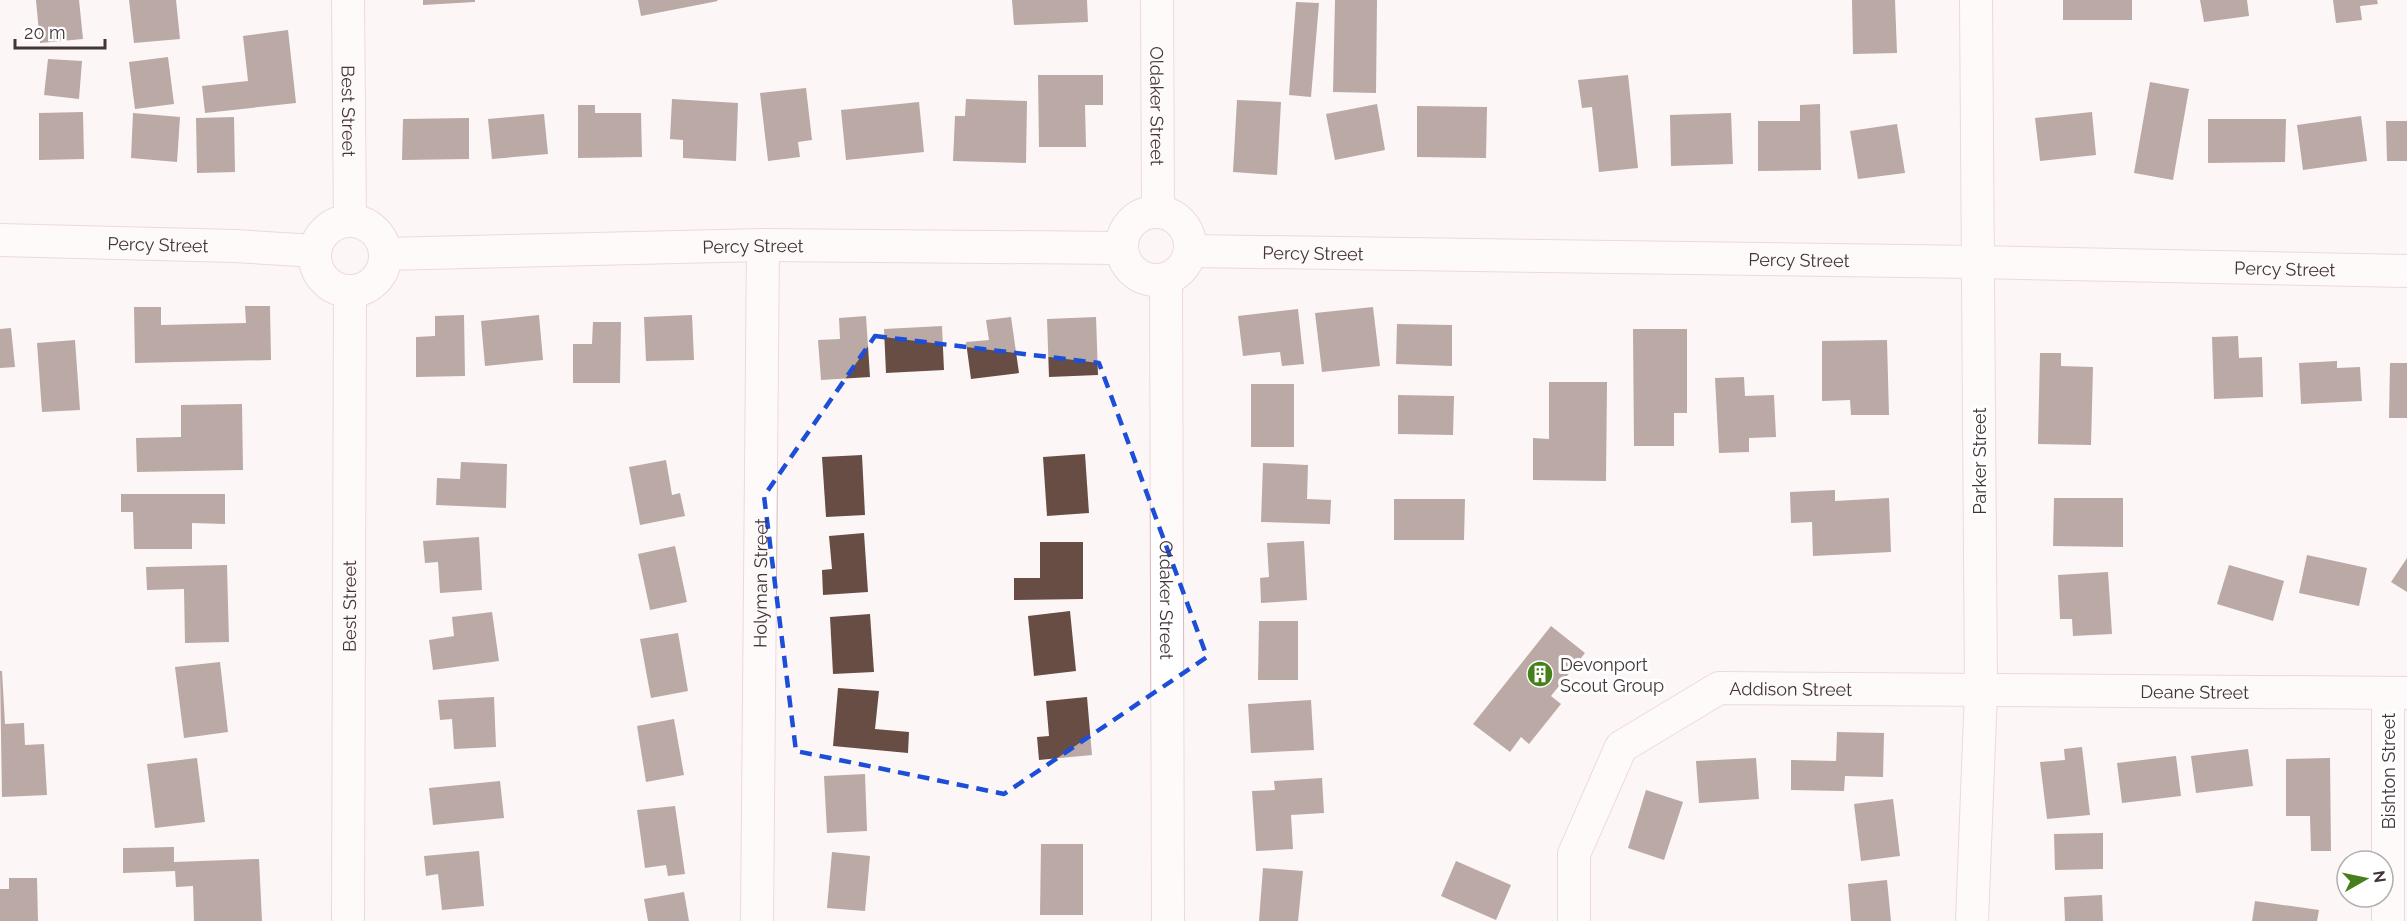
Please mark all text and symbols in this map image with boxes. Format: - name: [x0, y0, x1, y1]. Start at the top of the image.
- scale bar: [15, 12, 105, 50]
- text: 20 m: [24, 22, 66, 43]
- street label: Oldaker Street: [1147, 46, 1168, 166]
- street label: Best Street: [338, 65, 360, 157]
- street label: Percy Street: [107, 232, 209, 256]
- street label: Percy Street: [702, 234, 804, 257]
- street label: Percy Street: [1262, 242, 1364, 264]
- street label: Percy Street: [1748, 248, 1850, 271]
- street label: Percy Street: [2234, 257, 2336, 280]
- street label: Parker Street: [1969, 407, 1990, 515]
- street label: Holyman Street: [749, 518, 771, 648]
- street label: Oldaker Street: [1156, 540, 1178, 660]
- street label: Best Street: [338, 560, 360, 652]
- place label: Devonport Scout Group: [1560, 654, 1664, 696]
- building icon: Devonport Scout Group: [1525, 659, 1555, 689]
- street label: Addison Street: [1729, 678, 1852, 699]
- street label: Deane Street: [2140, 681, 2249, 702]
- street label: Bishton Street: [2378, 713, 2399, 829]
- north arrow: [2335, 849, 2395, 909]
- text: N: [2369, 869, 2390, 884]

